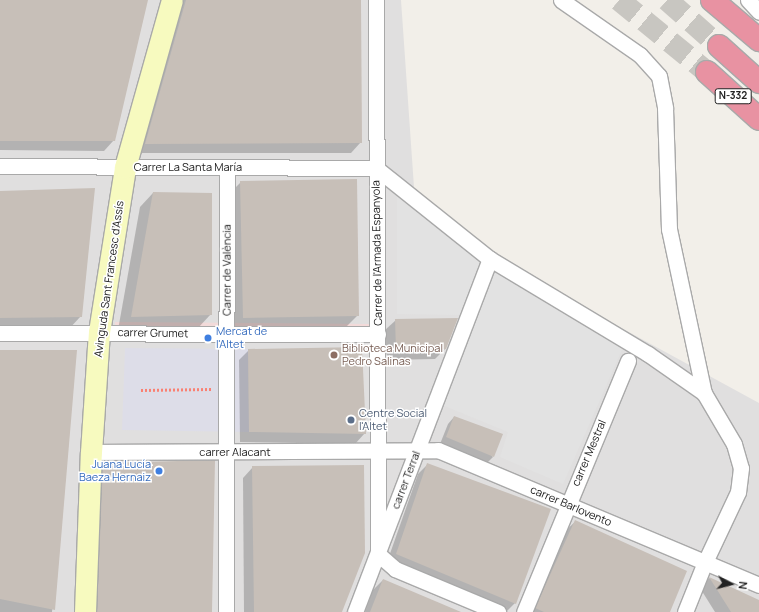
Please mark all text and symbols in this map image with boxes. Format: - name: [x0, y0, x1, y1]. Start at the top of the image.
- road number: N-332: [714, 88, 752, 104]
- street label: Carrer La Santa María: [134, 160, 242, 174]
- street label: Carrer de l'Armada Espanyola: [369, 180, 385, 326]
- street label: Avinguda Sant Francesc d’Assís: [91, 200, 127, 358]
- street label: Carrer de València: [220, 224, 234, 316]
- place label: Mercat de l'Altet: [216, 325, 267, 351]
- street label: carrer Grumet: [117, 326, 189, 340]
- marker: Mercat de l'Altet: [203, 333, 213, 343]
- place label: Biblioteca Municipal Pedro Salinas: [342, 342, 443, 368]
- marker: Biblioteca Municipal Pedro Salinas: [329, 350, 339, 360]
- place label: Centre Social l'Altet: [359, 407, 427, 433]
- marker: Centre Social l'Altet: [346, 415, 356, 425]
- street label: carrer Mestral: [569, 418, 609, 488]
- street label: carrer Alacant: [199, 445, 271, 459]
- street label: carrer Terral: [389, 449, 423, 511]
- place label: Juana Lucía Baeza Hernaiz: [79, 458, 151, 484]
- marker: Juana Lucía Baeza Hernaiz: [154, 466, 164, 476]
- street label: carrer Barlovento: [528, 483, 614, 529]
- north arrow: [711, 564, 751, 604]
- text: N: [735, 581, 751, 590]

